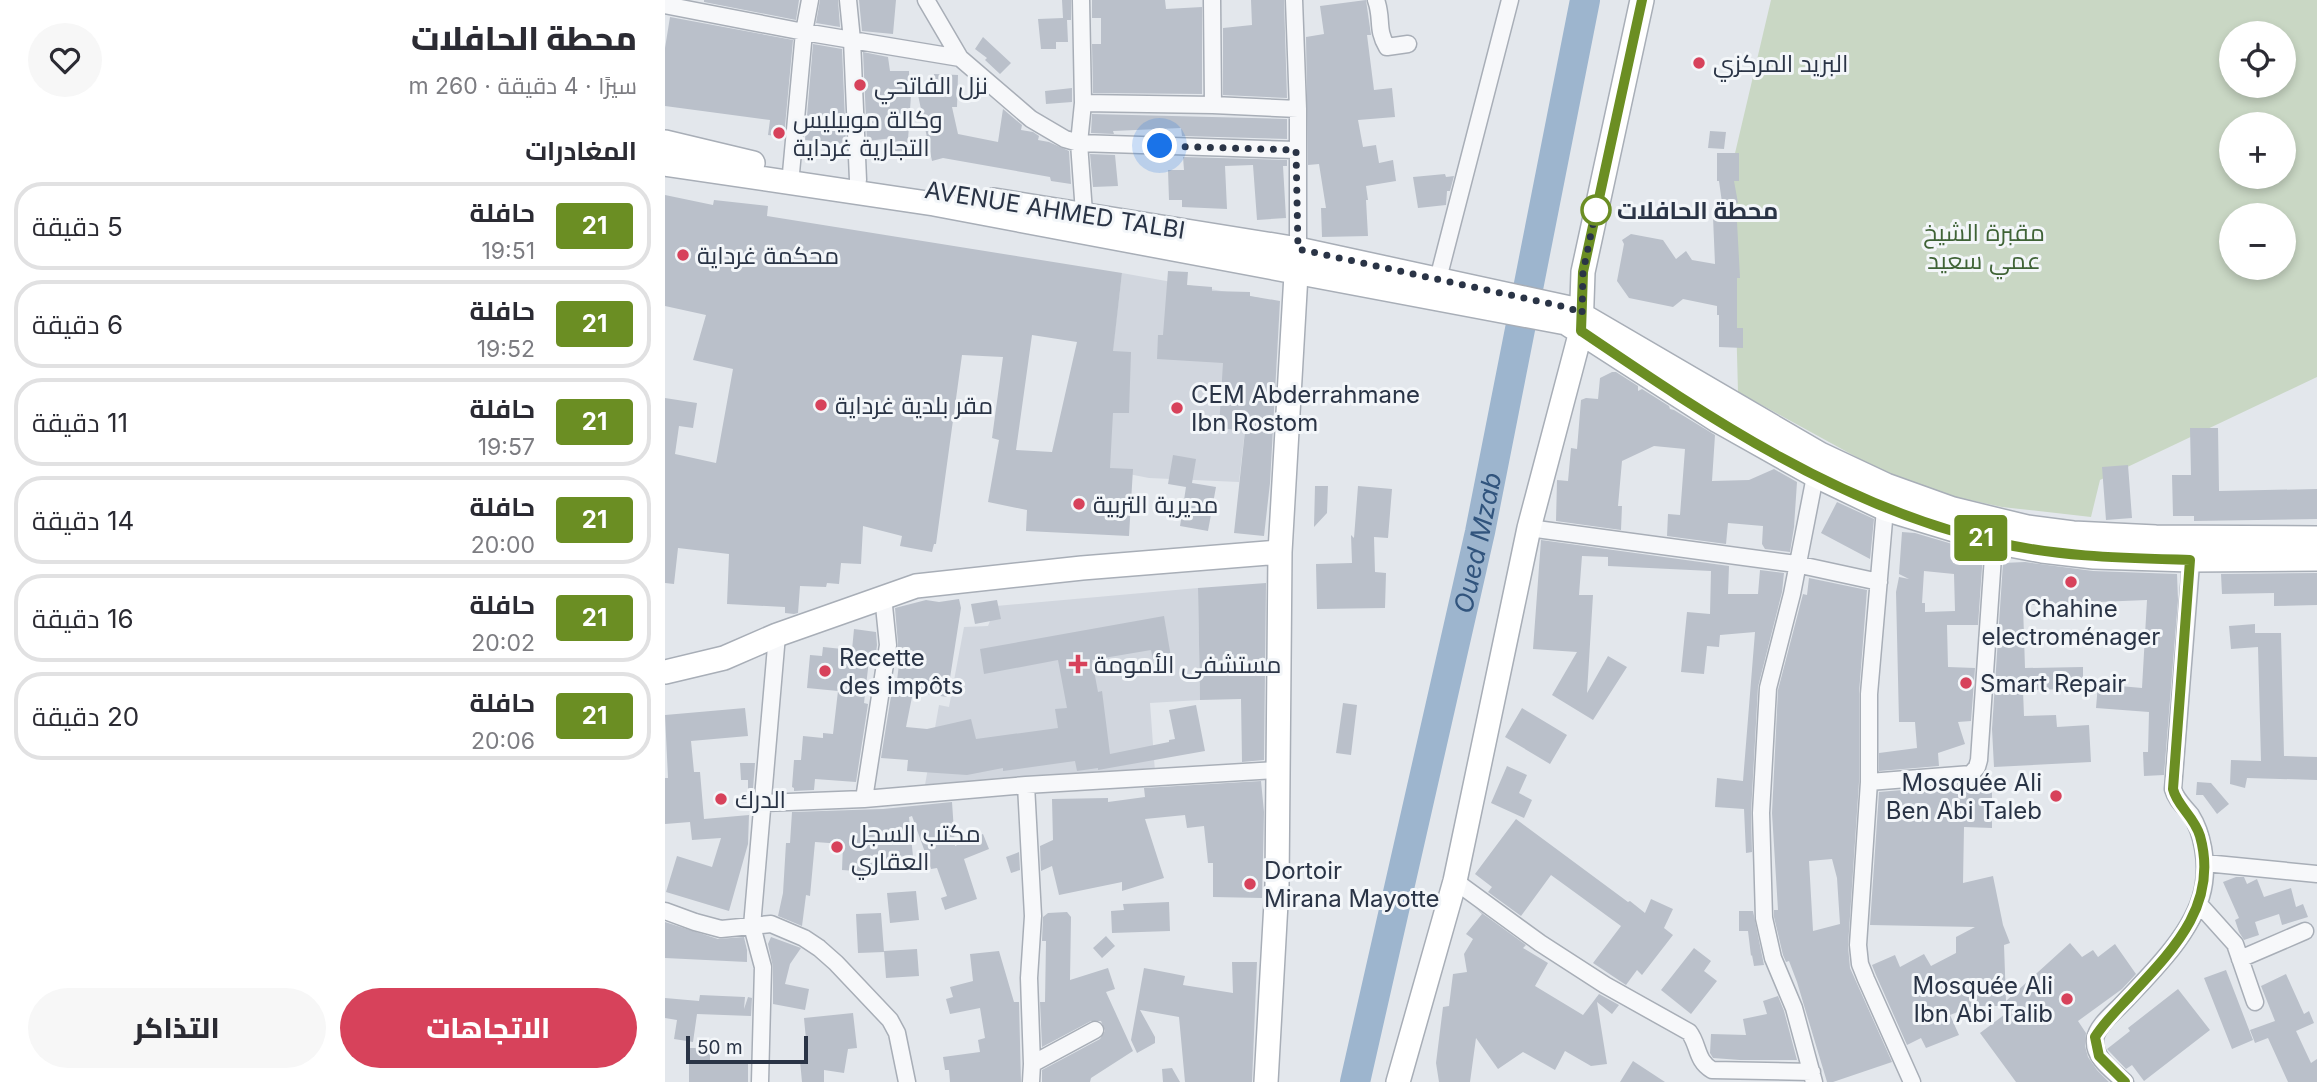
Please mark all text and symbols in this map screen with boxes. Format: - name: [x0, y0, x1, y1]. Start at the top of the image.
- text: محطة الحافلات: [411, 18, 637, 58]
- map controls: [2219, 21, 2296, 280]
- button: locate: [2219, 21, 2296, 98]
- button: heart: [28, 23, 102, 97]
- place label: البريد المركزي: [1713, 49, 1848, 82]
- marker: البريد المركزي: [1691, 55, 1707, 71]
- place label: نزل الفاتحي: [874, 71, 988, 105]
- text: سيرًا · 4 دقيقة · 260 m: [408, 72, 637, 100]
- marker: نزل الفاتحي: [852, 77, 868, 93]
- place label: وكالة موبيليس التجارية غرداية: [793, 105, 942, 162]
- button: +: [2219, 112, 2296, 189]
- marker: وكالة موبيليس التجارية غرداية: [771, 125, 787, 141]
- your location: [1142, 128, 1177, 163]
- text: المغادرات: [525, 135, 637, 166]
- street label: AVENUE AHMED TALBI: [923, 175, 1187, 245]
- marker: محطة الحافلات: [1581, 195, 1611, 225]
- place label: محطة الحافلات: [1617, 196, 1778, 225]
- text: حافلة: [470, 197, 535, 228]
- button: −: [2219, 203, 2296, 280]
- text: 5 دقيقة: [32, 211, 123, 242]
- text: 21: [582, 211, 607, 240]
- park label: مقبرة الشيخ عمي سعيد: [1923, 218, 2045, 280]
- text: 19:51: [481, 237, 535, 265]
- place label: محكمة غرداية: [697, 241, 839, 270]
- marker: محكمة غرداية: [675, 247, 691, 263]
- text: حافلة: [470, 295, 535, 326]
- text: 6 دقيقة: [32, 309, 123, 340]
- text: 21: [582, 309, 607, 338]
- text: 19:52: [477, 335, 535, 363]
- place label: CEM Abderrahmane Ibn Rostom: [1191, 380, 1420, 437]
- place label: مقر بلدية غرداية: [835, 391, 993, 420]
- text: حافلة: [470, 393, 535, 424]
- marker: مقر بلدية غرداية: [813, 397, 829, 413]
- marker: CEM Abderrahmane Ibn Rostom: [1169, 400, 1185, 416]
- text: 11 دقيقة: [32, 407, 128, 438]
- text: 21: [582, 407, 607, 436]
- text: 19:57: [478, 433, 535, 461]
- water label: Oued Mzab: [1447, 470, 1507, 616]
- place label: مديرية التربية: [1093, 490, 1218, 519]
- text: حافلة: [470, 491, 535, 522]
- marker: مديرية التربية: [1071, 496, 1087, 512]
- text: 14 دقيقة: [32, 505, 134, 536]
- text: 21: [582, 505, 607, 534]
- line badge: 21: [1949, 515, 2013, 561]
- text: 21: [1968, 523, 1994, 552]
- text: 20:00: [471, 531, 535, 559]
- marker: Chahine electroménager: [2063, 574, 2079, 590]
- text: حافلة: [470, 589, 535, 620]
- place label: Chahine electroménager: [1982, 594, 2160, 651]
- text: 16 دقيقة: [32, 603, 134, 634]
- text: 21: [582, 603, 607, 632]
- text: 20:02: [471, 629, 535, 657]
- place label: Recette des impôts: [839, 643, 963, 700]
- place label: مستشفى الأمومة: [1094, 650, 1282, 679]
- marker: مستشفى الأمومة: [1068, 654, 1088, 674]
- marker: Recette des impôts: [817, 663, 833, 679]
- place label: Smart Repair: [1980, 669, 2126, 698]
- marker: Smart Repair: [1958, 675, 1974, 691]
- text: حافلة: [470, 687, 535, 718]
- text: 20 دقيقة: [32, 701, 139, 732]
- text: 21: [582, 701, 607, 730]
- text: 20:06: [471, 727, 535, 755]
- place label: Mosquée Ali Ben Abi Taleb: [1886, 768, 2042, 825]
- place label: الدرك: [735, 785, 786, 814]
- marker: Mosquée Ali Ben Abi Taleb: [2048, 788, 2064, 804]
- marker: الدرك: [713, 791, 729, 807]
- place label: مكتب السجل العقاري: [851, 819, 981, 880]
- marker: مكتب السجل العقاري: [829, 839, 845, 855]
- place label: Dortoir Mirana Mayotte: [1264, 856, 1440, 913]
- marker: Dortoir Mirana Mayotte: [1242, 876, 1258, 892]
- place label: Mosquée Ali Ibn Abi Talib: [1912, 971, 2053, 1028]
- button: التذاكر: [28, 988, 326, 1068]
- button: الاتجاهات: [340, 988, 637, 1068]
- marker: Mosquée Ali Ibn Abi Talib: [2059, 991, 2075, 1007]
- scale bar: [686, 1033, 809, 1065]
- text: 50 m: [697, 1036, 743, 1059]

